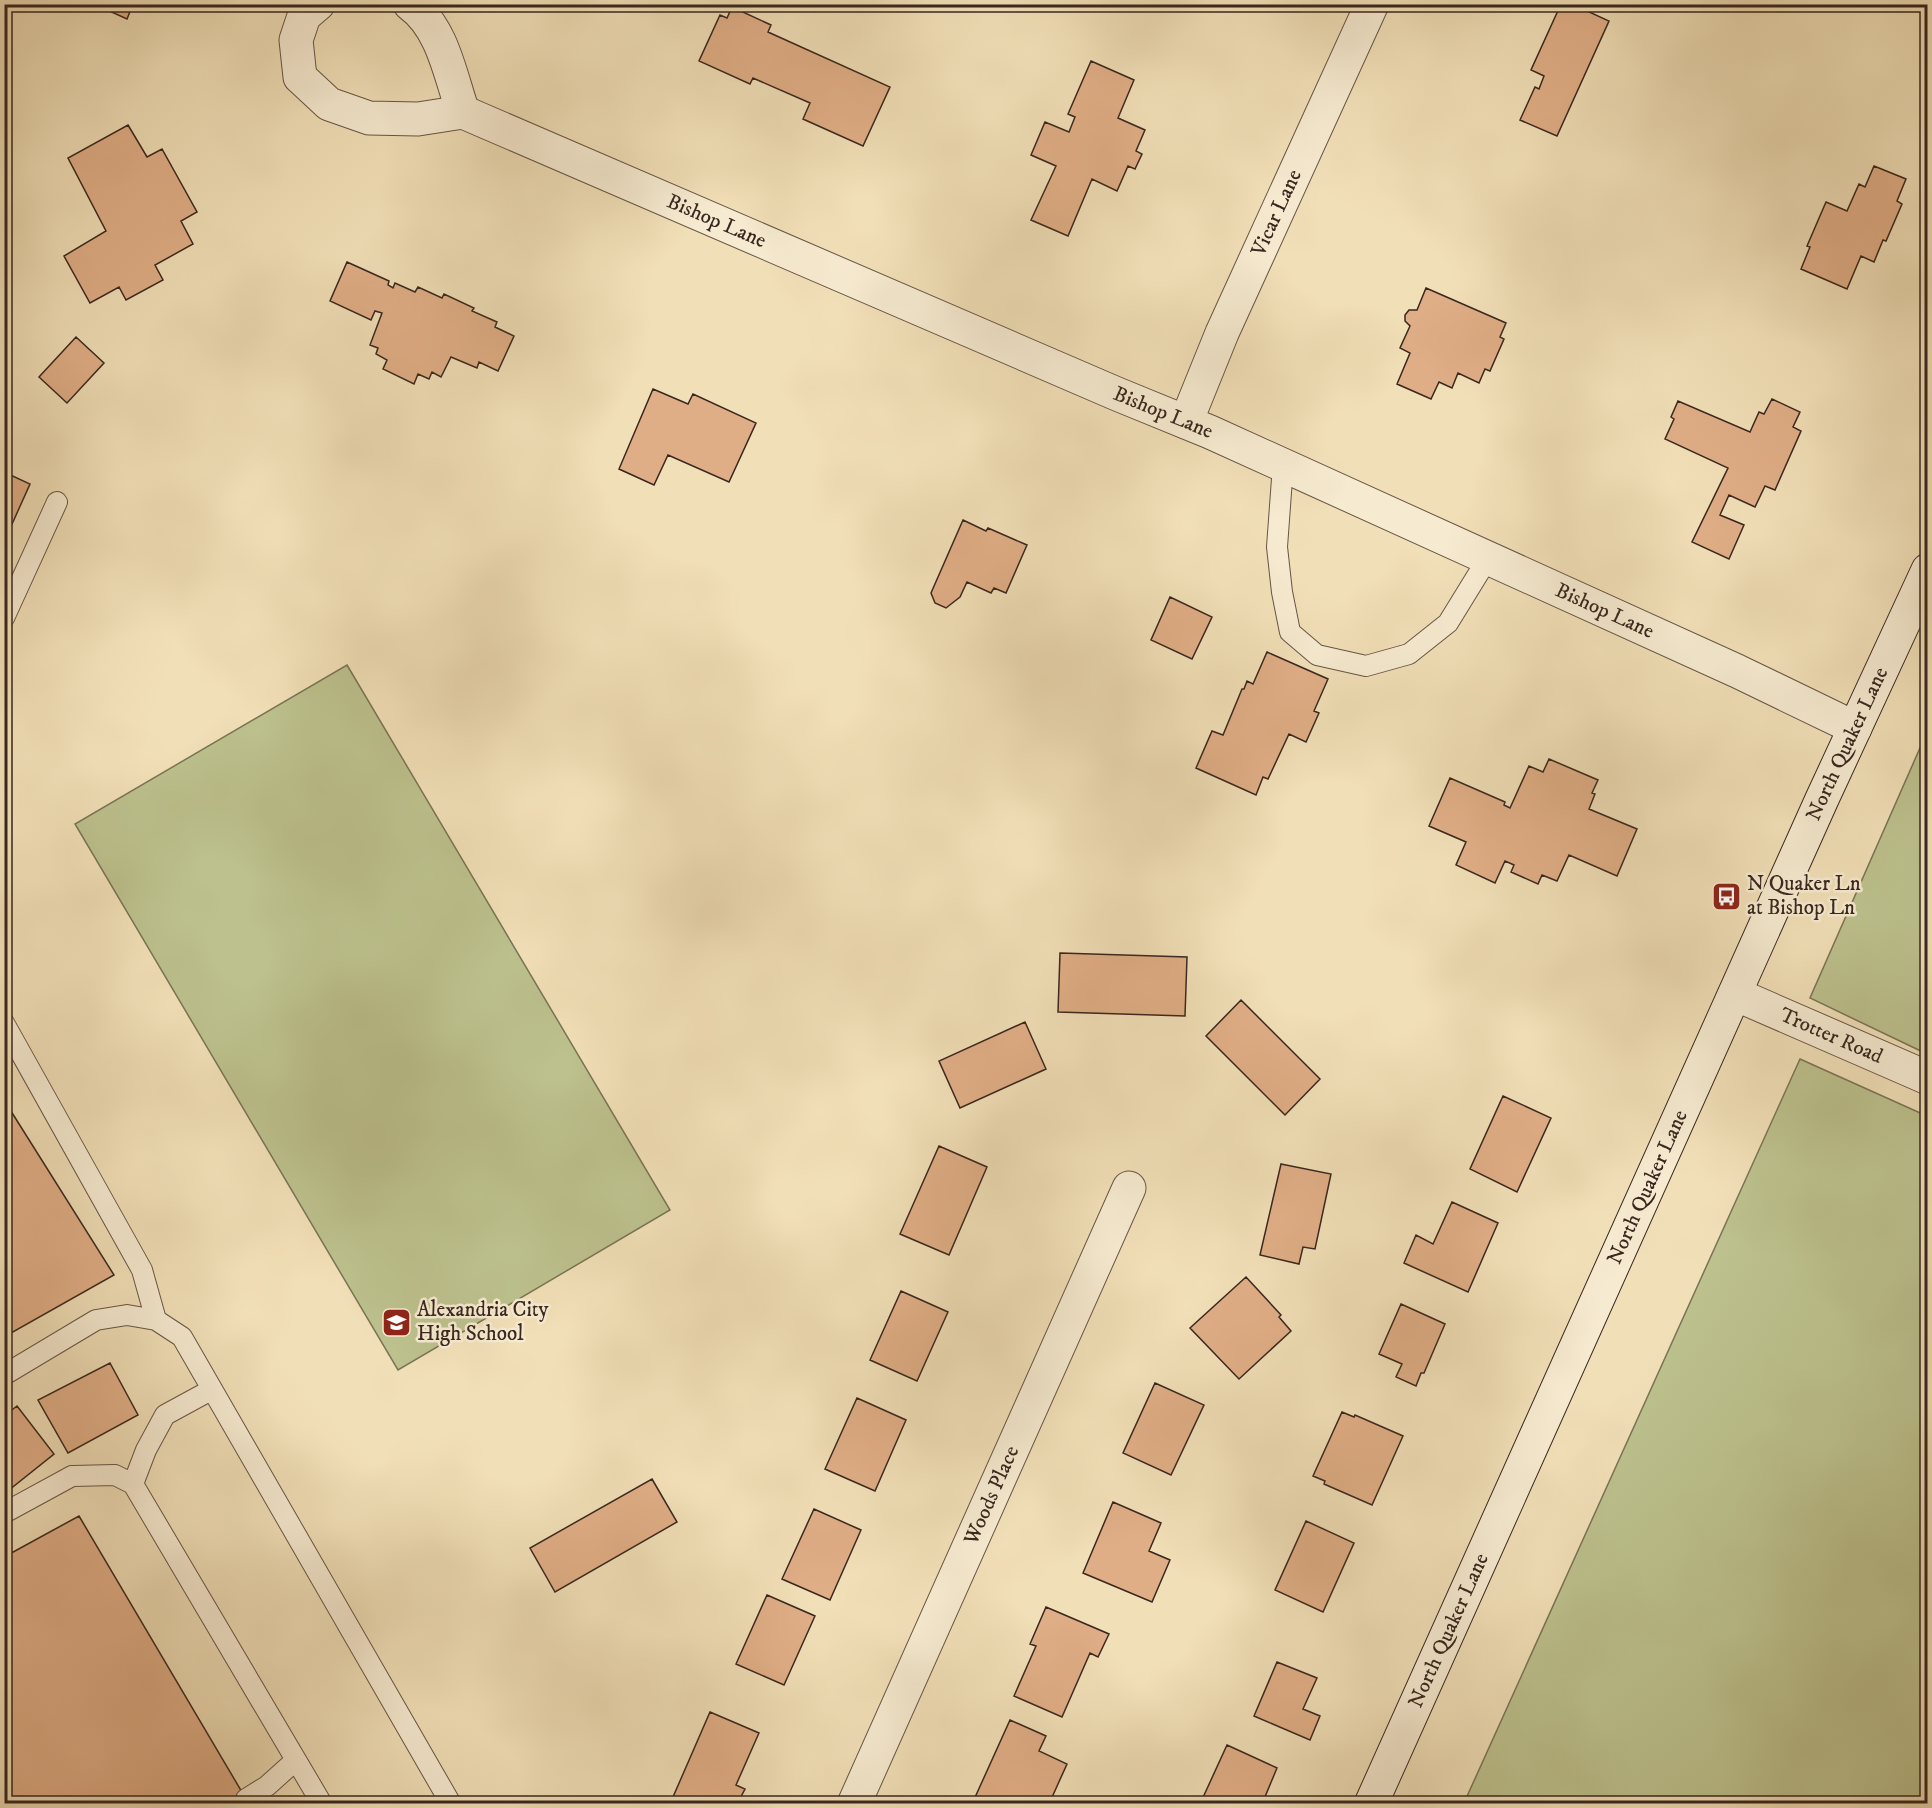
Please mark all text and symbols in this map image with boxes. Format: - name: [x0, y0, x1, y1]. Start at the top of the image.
- street label: Vicar Lane: [1245, 165, 1308, 261]
- street label: Bishop Lane: [663, 188, 770, 254]
- street label: Bishop Lane: [1109, 381, 1217, 445]
- street label: Bishop Lane: [1551, 577, 1658, 645]
- street label: North Quaker Lane: [1801, 663, 1894, 825]
- place label: N Quaker Ln at Bishop Ln: [1747, 871, 1861, 921]
- bus stop icon: N Quaker Ln at Bishop Ln: [1710, 880, 1742, 912]
- street label: Trotter Road: [1776, 1002, 1887, 1070]
- street label: North Quaker Lane: [1602, 1106, 1694, 1269]
- place label: Alexandria City High School: [417, 1297, 550, 1347]
- school or university icon: Alexandria City High School: [380, 1306, 412, 1338]
- street label: Woods Place: [958, 1441, 1025, 1550]
- street label: North Quaker Lane: [1403, 1549, 1495, 1712]

